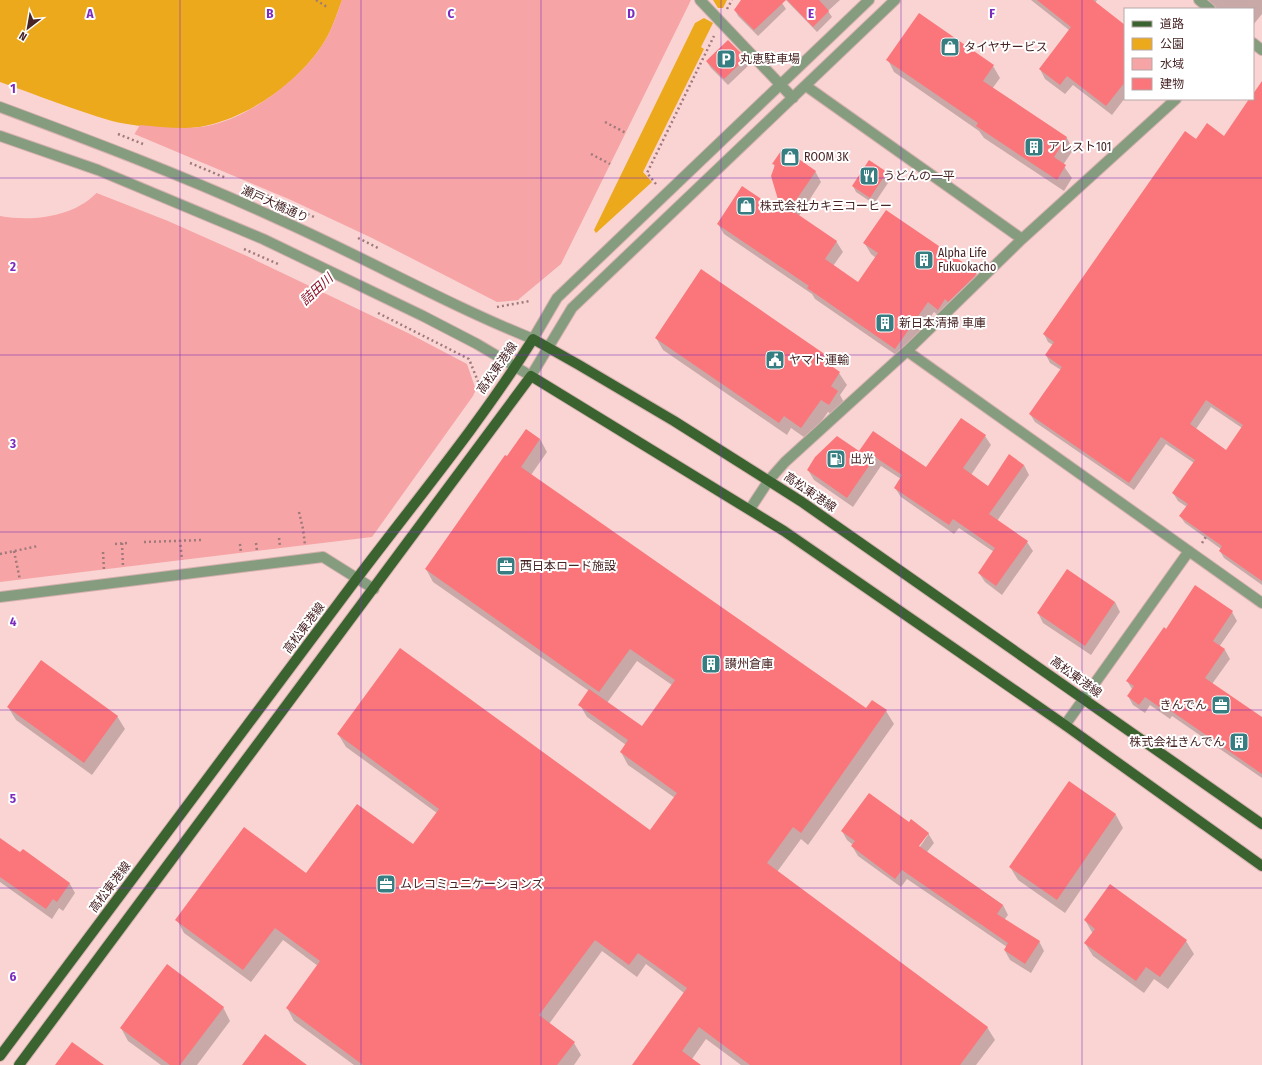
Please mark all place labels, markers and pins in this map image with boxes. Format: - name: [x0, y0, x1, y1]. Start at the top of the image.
- shop icon: タイヤサービス: [939, 36, 961, 58]
- place label: タイヤサービス: [964, 40, 1048, 54]
- parking icon: 丸恵駐車場: [715, 48, 737, 70]
- place label: 丸恵駐車場: [740, 52, 800, 66]
- building icon: アレスト101: [1023, 136, 1045, 158]
- place label: アレスト101: [1048, 140, 1111, 154]
- shop icon: ROOM 3K: [779, 146, 801, 168]
- place label: ROOM 3K: [804, 150, 849, 164]
- restaurant icon: うどんの一平: [858, 165, 880, 187]
- place label: うどんの一平: [883, 169, 955, 183]
- shop icon: 株式会社カキ三コーヒー: [735, 195, 757, 217]
- place label: 株式会社カキ三コーヒー: [760, 199, 892, 213]
- place label: Alpha Life Fukuokacho: [938, 246, 996, 274]
- building icon: Alpha Life Fukuokacho: [913, 249, 935, 271]
- building icon: 新日本清掃 車庫: [874, 312, 896, 334]
- place label: 新日本清掃 車庫: [899, 316, 986, 330]
- public building icon: ヤマト運輸: [764, 349, 786, 371]
- place label: ヤマト運輸: [789, 353, 849, 367]
- fuel station icon: 出光: [825, 448, 847, 470]
- place label: 出光: [850, 452, 874, 466]
- office icon: 西日本ロード施設: [495, 555, 517, 577]
- place label: 西日本ロード施設: [520, 559, 616, 573]
- building icon: 讃州倉庫: [700, 653, 722, 675]
- place label: 讃州倉庫: [725, 657, 773, 671]
- office icon: きんでん: [1210, 694, 1232, 716]
- place label: きんでん: [1160, 698, 1207, 712]
- building icon: 株式会社きんでん: [1228, 731, 1250, 753]
- place label: 株式会社きんでん: [1130, 735, 1225, 749]
- office icon: ムレコミュニケーションズ: [375, 873, 397, 895]
- place label: ムレコミュニケーションズ: [400, 877, 544, 891]

